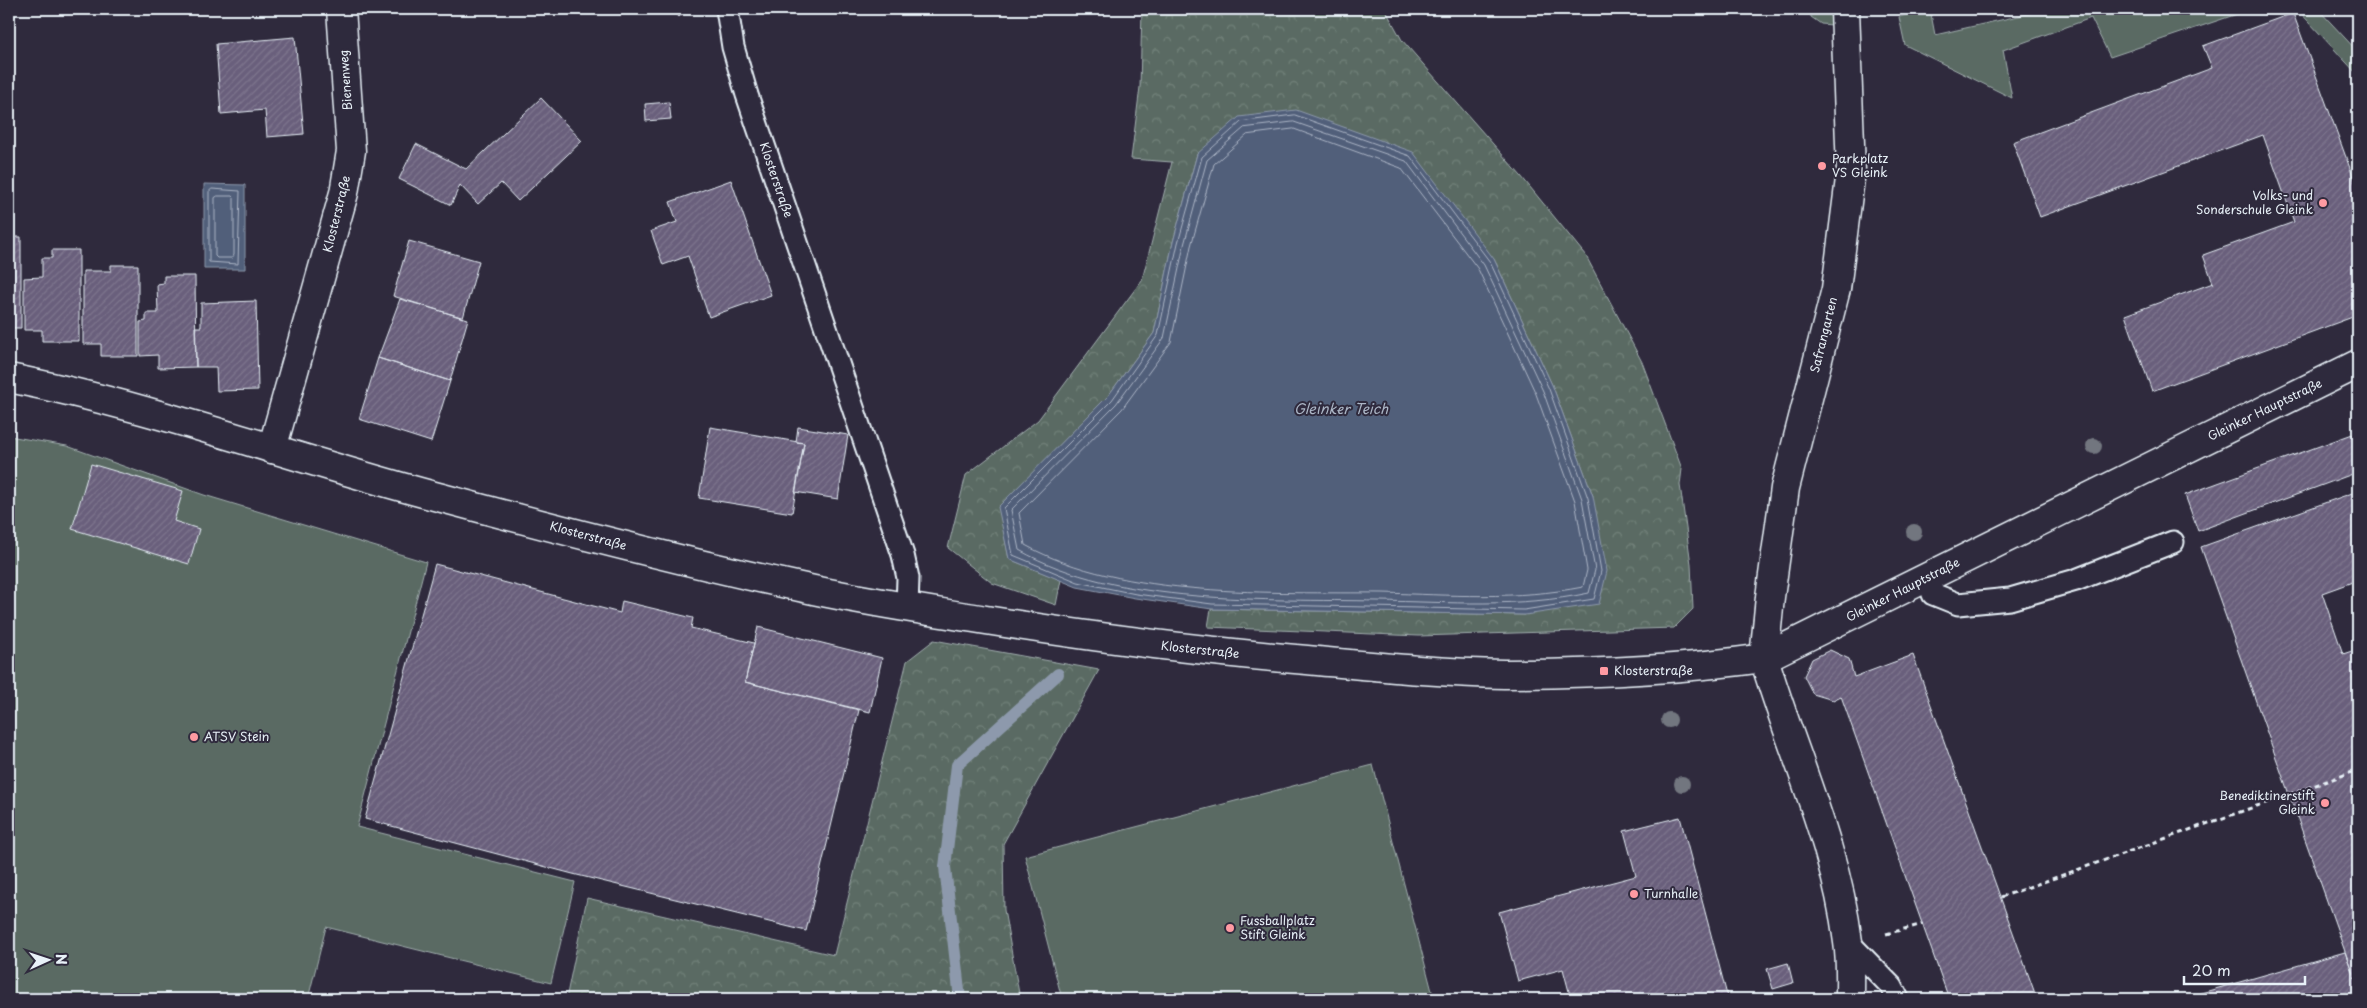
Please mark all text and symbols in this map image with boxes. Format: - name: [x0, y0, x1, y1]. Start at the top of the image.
- street label: Bienenweg: [334, 49, 356, 111]
- street label: Klosterstraße: [756, 139, 798, 220]
- place label: Parkplatz VS Gleink: [1832, 149, 1889, 181]
- marker: Parkplatz VS Gleink: [1816, 160, 1828, 172]
- street label: Klosterstraße: [318, 173, 354, 254]
- place label: Volks- und Sonderschule Gleink: [2196, 186, 2313, 218]
- marker: Volks- und Sonderschule Gleink: [2317, 197, 2329, 209]
- street label: Safrangarten: [1805, 295, 1841, 375]
- street label: Gleinker Hauptstraße: [2204, 374, 2325, 445]
- water label: Gleinker Teich: [1294, 398, 1389, 419]
- street label: Klosterstraße: [548, 516, 629, 554]
- street label: Gleinker Hauptstraße: [1843, 553, 1962, 626]
- street label: Klosterstraße: [1160, 636, 1240, 662]
- place label: Klosterstraße: [1614, 661, 1693, 679]
- marker: Klosterstraße: [1598, 665, 1610, 677]
- place label: ATSV Stein: [204, 727, 269, 745]
- marker: ATSV Stein: [188, 731, 200, 743]
- place label: Benediktinerstift Gleink: [2219, 786, 2315, 818]
- marker: Benediktinerstift Gleink: [2319, 797, 2331, 809]
- place label: Turnhalle: [1644, 884, 1699, 902]
- marker: Turnhalle: [1628, 888, 1640, 900]
- place label: Fussballplatz Stift Gleink: [1240, 911, 1315, 943]
- marker: Fussballplatz Stift Gleink: [1224, 922, 1236, 934]
- north arrow: [22, 936, 72, 986]
- text: N: [51, 953, 72, 965]
- scale bar: [2184, 953, 2306, 985]
- text: 20 m: [2192, 958, 2231, 981]

